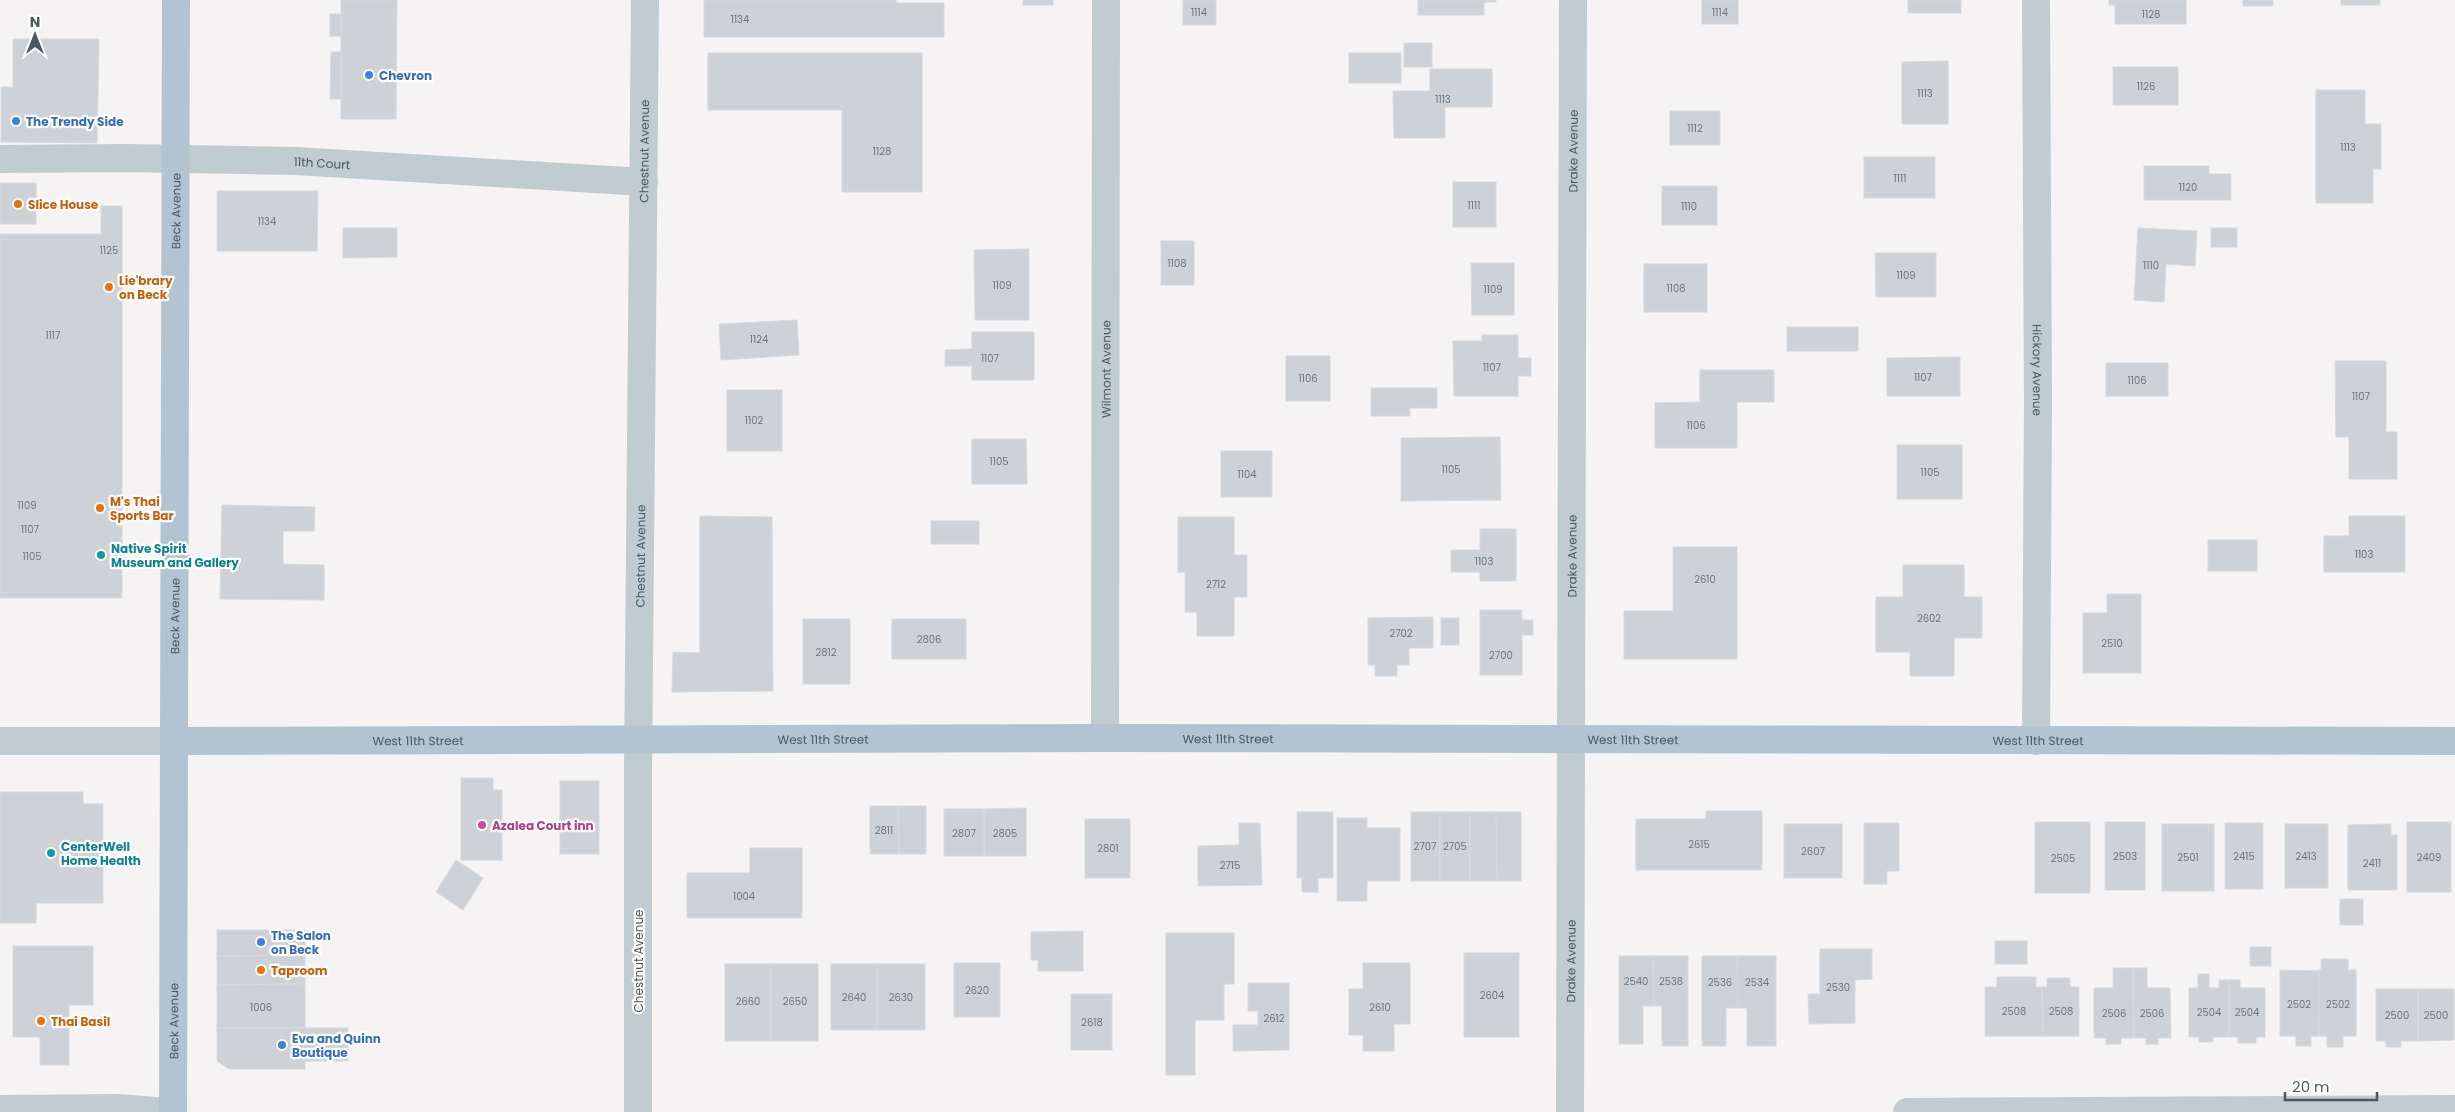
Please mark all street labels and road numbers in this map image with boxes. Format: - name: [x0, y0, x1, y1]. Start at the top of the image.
- street label: Chestnut Avenue: [635, 99, 653, 203]
- street label: Drake Avenue: [1564, 109, 1581, 193]
- street label: 11th Court: [294, 152, 351, 173]
- street label: Beck Avenue: [167, 173, 184, 249]
- street label: Wilmont Avenue: [1097, 320, 1114, 418]
- street label: Hickory Avenue: [2029, 324, 2047, 416]
- street label: Chestnut Avenue: [631, 504, 649, 608]
- street label: Drake Avenue: [1563, 514, 1580, 598]
- street label: Beck Avenue: [166, 578, 183, 654]
- street label: West 11th Street: [777, 730, 869, 748]
- street label: West 11th Street: [1182, 730, 1274, 747]
- street label: West 11th Street: [1587, 731, 1679, 748]
- street label: West 11th Street: [1992, 731, 2084, 749]
- street label: West 11th Street: [372, 732, 464, 749]
- street label: Chestnut Avenue: [630, 909, 647, 1013]
- street label: Drake Avenue: [1562, 919, 1579, 1003]
- street label: Beck Avenue: [165, 983, 182, 1059]

